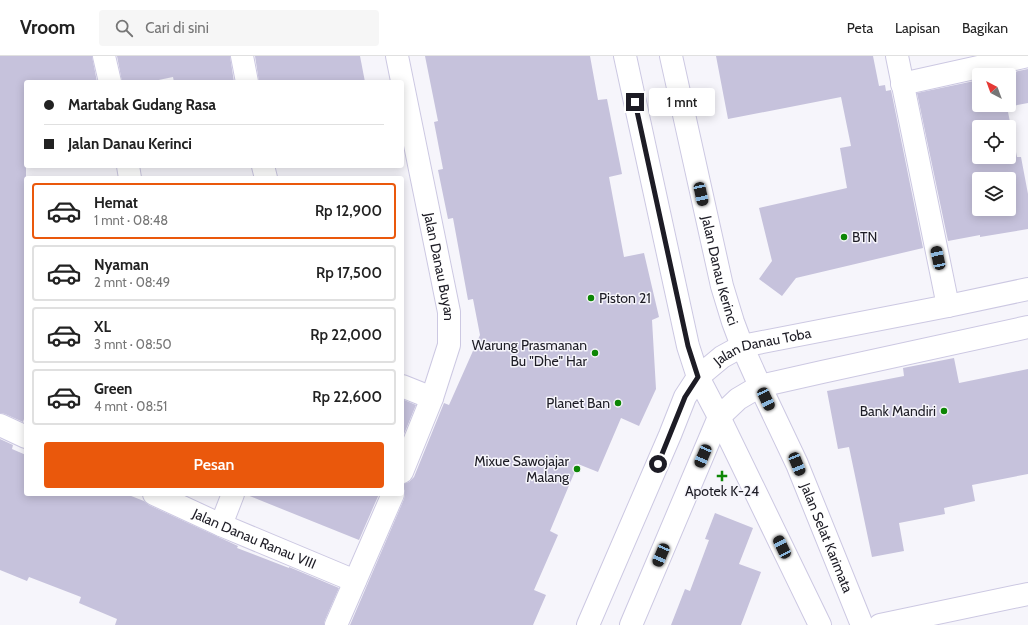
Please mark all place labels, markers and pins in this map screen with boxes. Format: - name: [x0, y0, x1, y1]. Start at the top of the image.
- place label: BTN: [852, 228, 877, 246]
- marker: BTN: [839, 232, 849, 242]
- place label: Piston 21: [599, 289, 651, 307]
- marker: Piston 21: [586, 293, 596, 303]
- place label: Warung Prasmanan Bu "Dhe" Har: [472, 336, 588, 370]
- marker: Warung Prasmanan Bu "Dhe" Har: [590, 348, 600, 358]
- place label: Planet Ban: [546, 394, 610, 412]
- marker: Planet Ban: [613, 398, 623, 408]
- place label: Bank Mandiri: [860, 402, 936, 420]
- marker: Bank Mandiri: [939, 406, 949, 416]
- place label: Mixue Sawojajar Malang: [474, 452, 570, 486]
- marker: Mixue Sawojajar Malang: [572, 464, 582, 474]
- marker: Apotek K-24: [717, 471, 727, 481]
- place label: Apotek K-24: [685, 482, 759, 500]

